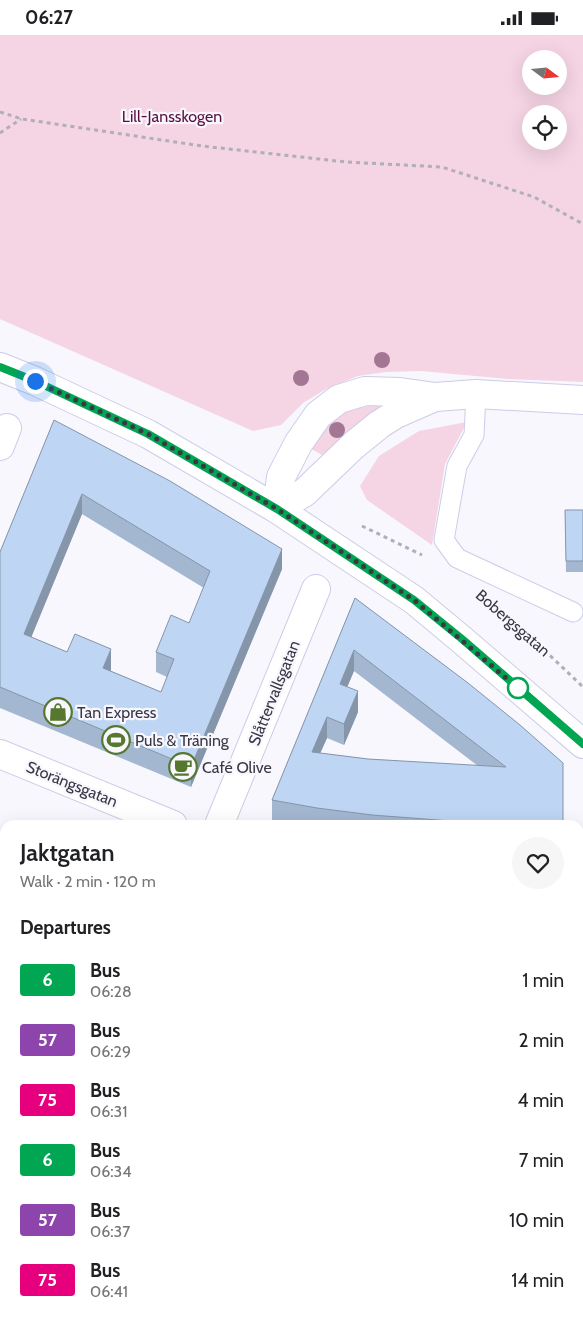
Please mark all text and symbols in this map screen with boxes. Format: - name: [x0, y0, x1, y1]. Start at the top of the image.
- text: 06:27: [25, 6, 73, 29]
- north arrow: [522, 50, 568, 95]
- map controls: [522, 50, 567, 150]
- button: locate: [522, 105, 567, 150]
- park label: Lill-Jansskogen: [122, 107, 222, 126]
- your location: [23, 369, 48, 394]
- street label: Bobergsgatan: [472, 585, 554, 661]
- street label: Slåttervallsgatan: [244, 638, 304, 748]
- unlabelled marker: [507, 677, 529, 699]
- shop icon: Tan Express: [43, 697, 73, 727]
- place label: Tan Express: [77, 703, 157, 722]
- sports icon: Puls & Träning: [101, 725, 131, 755]
- place label: Puls & Träning: [135, 731, 230, 750]
- cafe icon: Café Olive: [168, 752, 198, 782]
- street label: Storängsgatan: [24, 757, 121, 811]
- place label: Café Olive: [202, 758, 272, 777]
- button: heart: [512, 837, 564, 889]
- text: Jaktgatan: [20, 838, 114, 867]
- text: Walk · 2 min · 120 m: [20, 872, 156, 891]
- text: Departures: [20, 916, 111, 939]
- text: Bus: [90, 959, 120, 982]
- text: 6: [42, 969, 53, 991]
- text: 1 min: [522, 969, 564, 992]
- text: 06:28: [90, 982, 132, 1001]
- text: Bus: [90, 1019, 120, 1042]
- text: 57: [38, 1029, 57, 1051]
- text: 2 min: [518, 1029, 564, 1052]
- text: 06:29: [90, 1042, 131, 1061]
- text: Bus: [90, 1079, 120, 1102]
- text: 75: [38, 1089, 57, 1111]
- text: 4 min: [517, 1089, 564, 1112]
- text: 06:31: [90, 1102, 127, 1121]
- text: Bus: [90, 1139, 120, 1162]
- text: 6: [42, 1149, 53, 1171]
- text: 7 min: [519, 1149, 564, 1172]
- text: 06:34: [90, 1162, 132, 1181]
- text: Bus: [90, 1199, 120, 1222]
- text: 57: [38, 1209, 57, 1231]
- text: 10 min: [509, 1209, 564, 1232]
- text: 06:37: [90, 1222, 130, 1241]
- text: Bus: [90, 1259, 120, 1282]
- text: 75: [38, 1269, 57, 1291]
- text: 14 min: [511, 1269, 564, 1292]
- text: 06:41: [90, 1282, 128, 1301]

